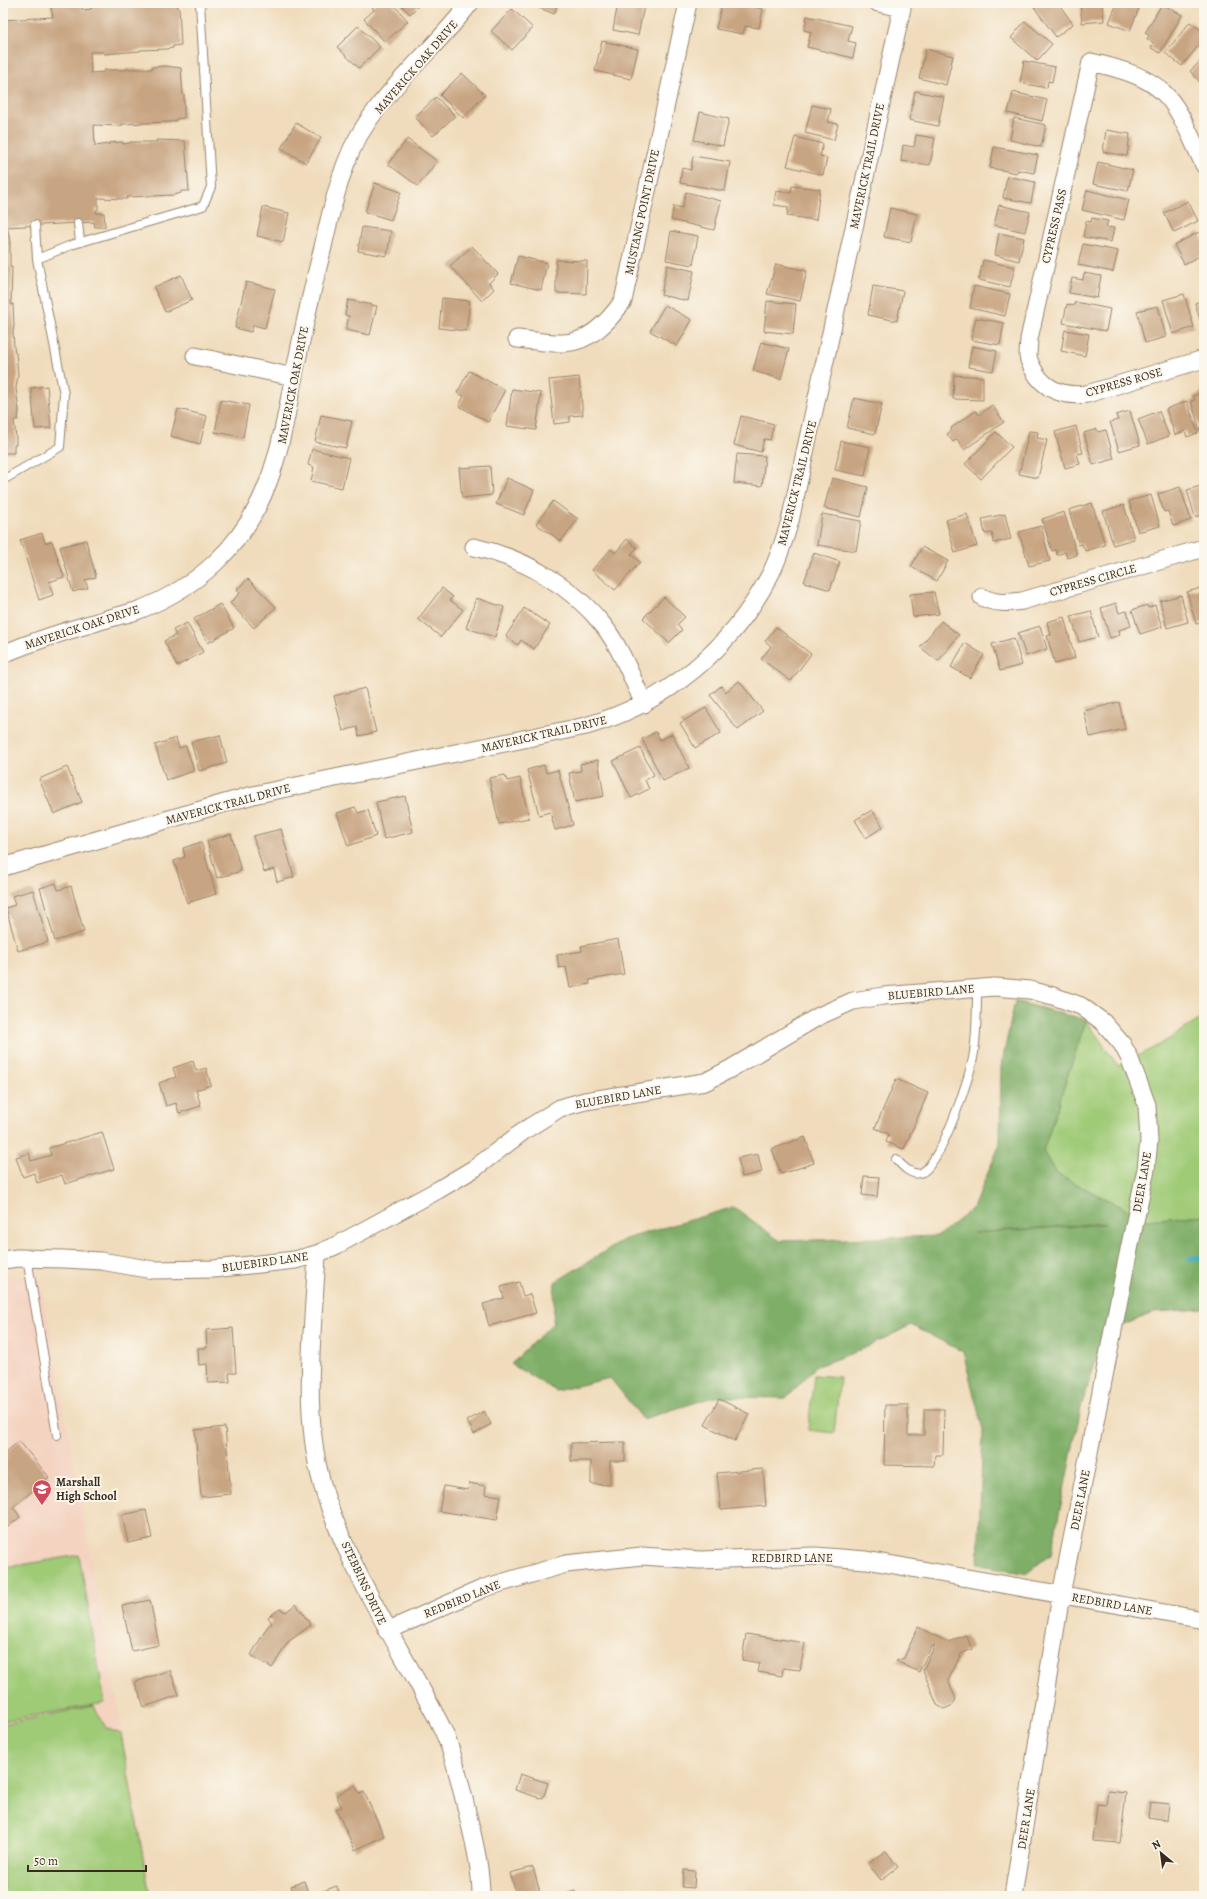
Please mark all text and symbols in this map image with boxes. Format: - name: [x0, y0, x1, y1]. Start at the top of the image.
- street label: MAVERICK OAK DRIVE: [371, 17, 461, 117]
- street label: MAVERICK TRAIL DRIVE: [846, 102, 888, 230]
- street label: MUSTANG POINT DRIVE: [621, 148, 663, 276]
- street label: CYPRESS PASS: [1038, 187, 1070, 265]
- street label: MAVERICK OAK DRIVE: [274, 325, 312, 445]
- street label: CYPRESS ROSE: [1084, 363, 1164, 401]
- street label: MAVERICK TRAIL DRIVE: [774, 419, 820, 547]
- street label: CYPRESS CIRCLE: [1048, 560, 1138, 600]
- street label: MAVERICK OAK DRIVE: [23, 601, 141, 653]
- street label: MAVERICK TRAIL DRIVE: [480, 712, 608, 756]
- street label: MAVERICK TRAIL DRIVE: [164, 780, 292, 828]
- street label: BLUEBIRD LANE: [887, 980, 975, 1004]
- street label: BLUEBIRD LANE: [574, 1082, 662, 1112]
- street label: DEER LANE: [1129, 1150, 1155, 1214]
- street label: BLUEBIRD LANE: [221, 1248, 309, 1276]
- street label: DEER LANE: [1066, 1468, 1094, 1532]
- place label: Marshall High School: [56, 1474, 117, 1504]
- school or university icon: Marshall High School: [31, 1478, 53, 1506]
- street label: STEBBINS DRIVE: [338, 1539, 390, 1627]
- street label: REDBIRD LANE: [751, 1550, 833, 1566]
- street label: REDBIRD LANE: [421, 1576, 503, 1622]
- street label: REDBIRD LANE: [1070, 1589, 1154, 1619]
- street label: DEER LANE: [1013, 1787, 1039, 1851]
- north arrow: [1141, 1833, 1181, 1873]
- text: N: [1149, 1836, 1164, 1853]
- scale bar: [28, 1847, 146, 1873]
- text: 50 m: [34, 1853, 58, 1869]

